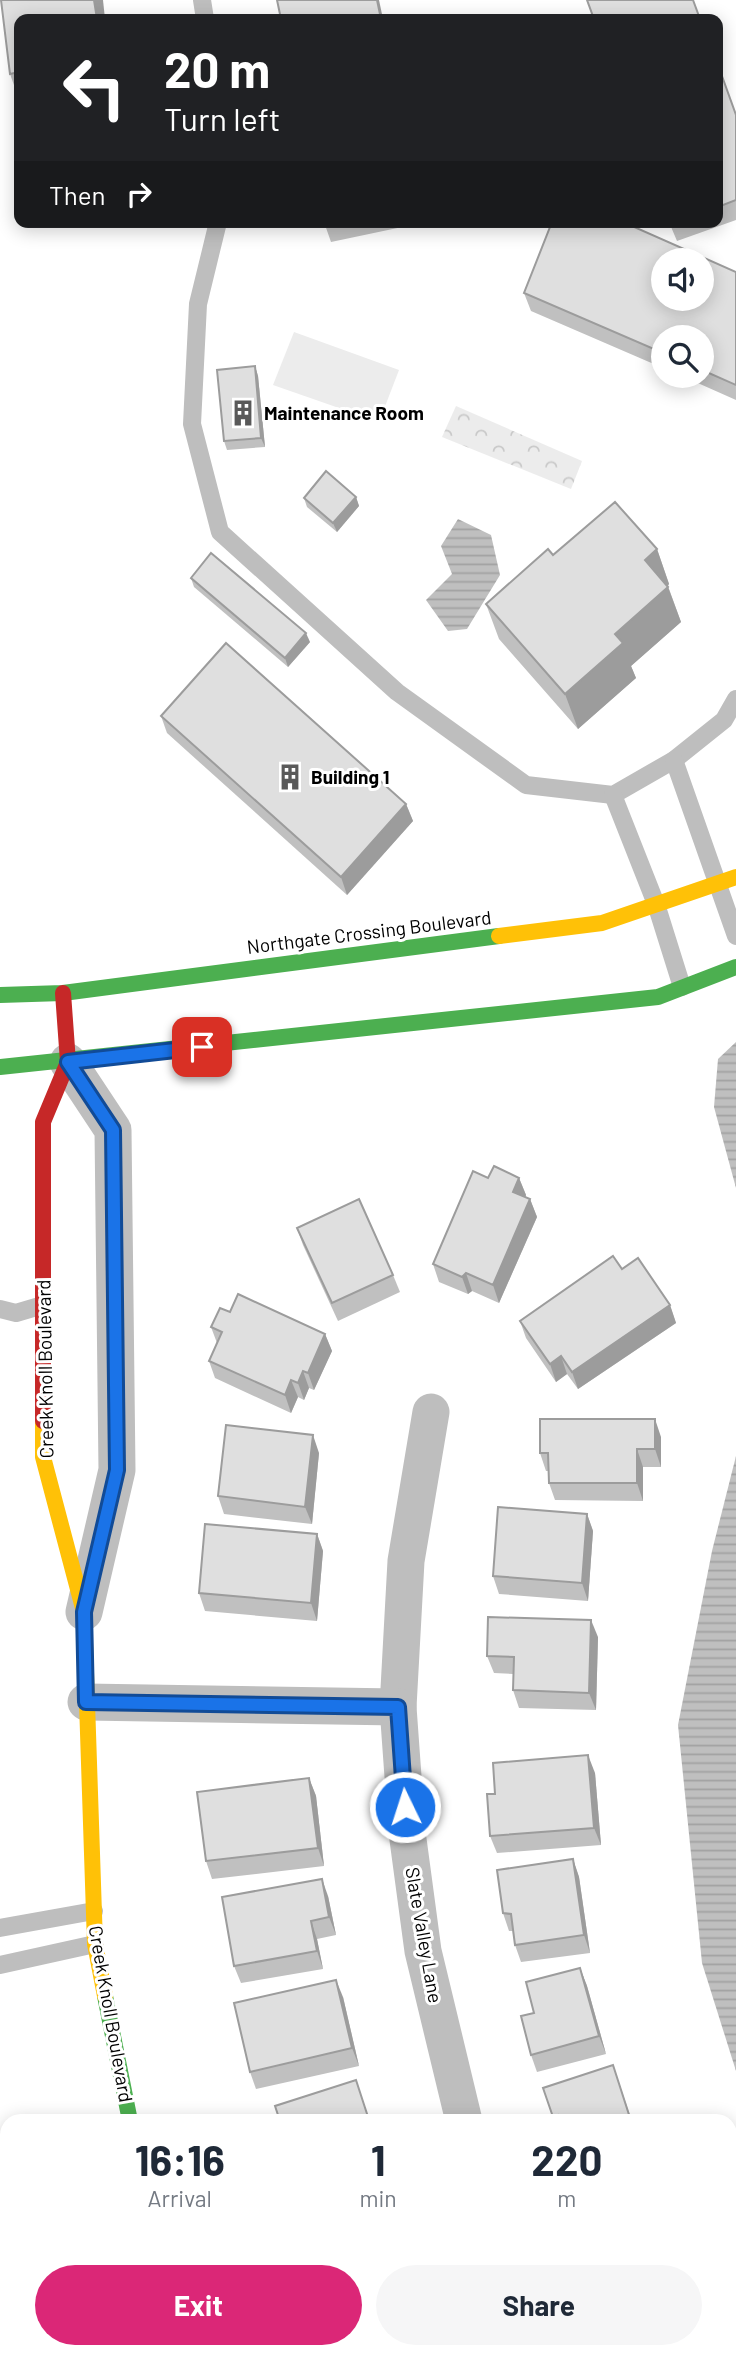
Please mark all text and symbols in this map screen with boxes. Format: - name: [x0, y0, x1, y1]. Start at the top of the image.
- text: 20 m: [164, 39, 270, 98]
- icon: left: [49, 42, 140, 133]
- text: Turn left: [164, 99, 281, 137]
- icon: right: [120, 175, 158, 213]
- text: Then: [49, 179, 106, 210]
- map controls: [651, 248, 714, 388]
- button: sound: [651, 248, 714, 311]
- button: search: [651, 325, 714, 388]
- building icon: Maintenance Room: [228, 398, 258, 428]
- place label: Maintenance Room: [264, 401, 424, 424]
- building icon: Building 1: [275, 762, 305, 792]
- place label: Building 1: [311, 765, 390, 788]
- street label: Northgate Crossing Boulevard: [245, 905, 492, 958]
- pin: [172, 1017, 232, 1077]
- icon: arrive: [183, 1028, 221, 1066]
- street label: Creek Knoll Boulevard: [31, 1279, 58, 1459]
- position arrow: [368, 1770, 442, 1844]
- street label: Slate Valley Lane: [401, 1865, 448, 2005]
- street label: Creek Knoll Boulevard: [85, 1924, 138, 2104]
- text: 16:16: [135, 2134, 225, 2184]
- text: 1: [371, 2134, 386, 2184]
- text: 220: [531, 2134, 602, 2184]
- text: Arrival: [148, 2184, 212, 2212]
- text: min: [359, 2184, 397, 2212]
- text: m: [557, 2184, 576, 2212]
- button: Exit: [35, 2265, 362, 2345]
- button: Share: [376, 2265, 702, 2345]

